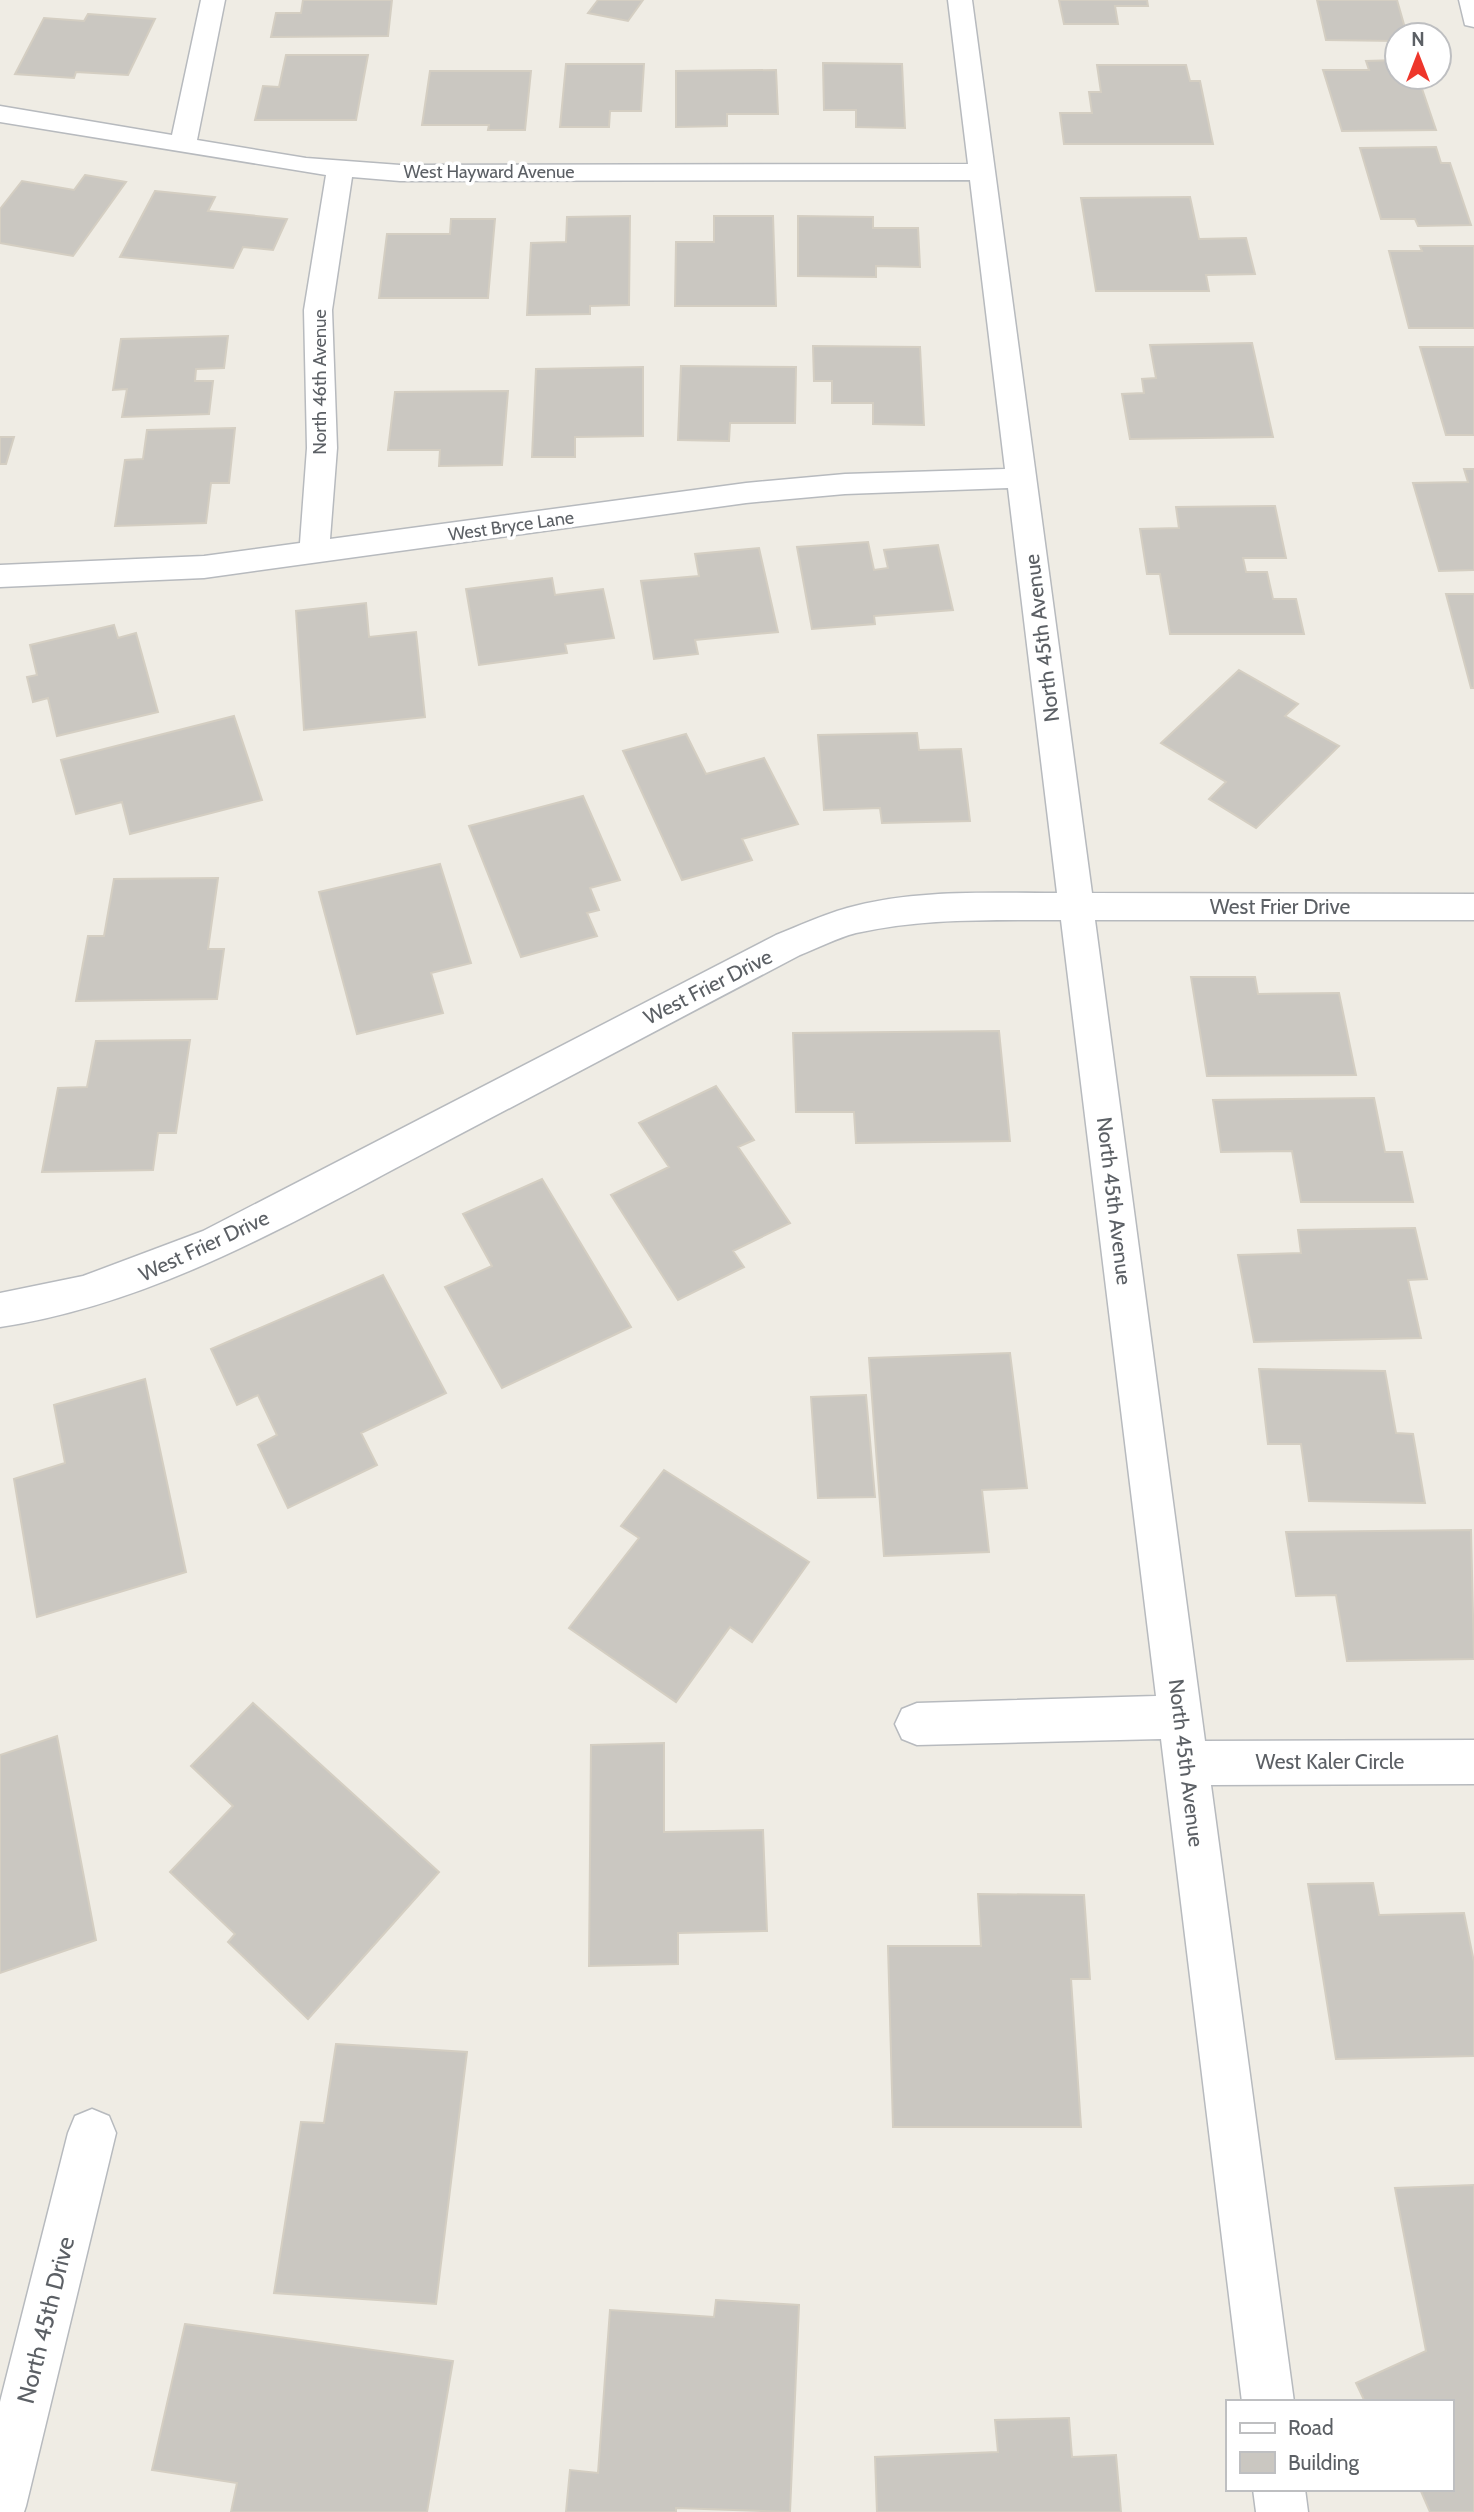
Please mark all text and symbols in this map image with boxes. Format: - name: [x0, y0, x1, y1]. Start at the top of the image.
- north arrow: [1383, 21, 1453, 91]
- text: N: [1411, 28, 1425, 51]
- street label: West Hayward Avenue: [403, 161, 575, 183]
- street label: North 46th Avenue: [309, 309, 331, 455]
- street label: West Bryce Lane: [447, 506, 575, 546]
- street label: North 45th Avenue: [1019, 552, 1064, 724]
- street label: West Frier Drive: [1210, 894, 1351, 919]
- street label: West Frier Drive: [639, 943, 776, 1030]
- street label: North 45th Avenue: [1092, 1115, 1137, 1287]
- street label: West Frier Drive: [135, 1204, 273, 1287]
- street label: North 45th Avenue: [1164, 1677, 1209, 1849]
- street label: West Kaler Circle: [1256, 1749, 1405, 1774]
- street label: North 45th Drive: [11, 2233, 80, 2406]
- legend: [1226, 2400, 1453, 2491]
- text: Road: [1288, 2415, 1334, 2440]
- text: Building: [1288, 2450, 1360, 2475]

